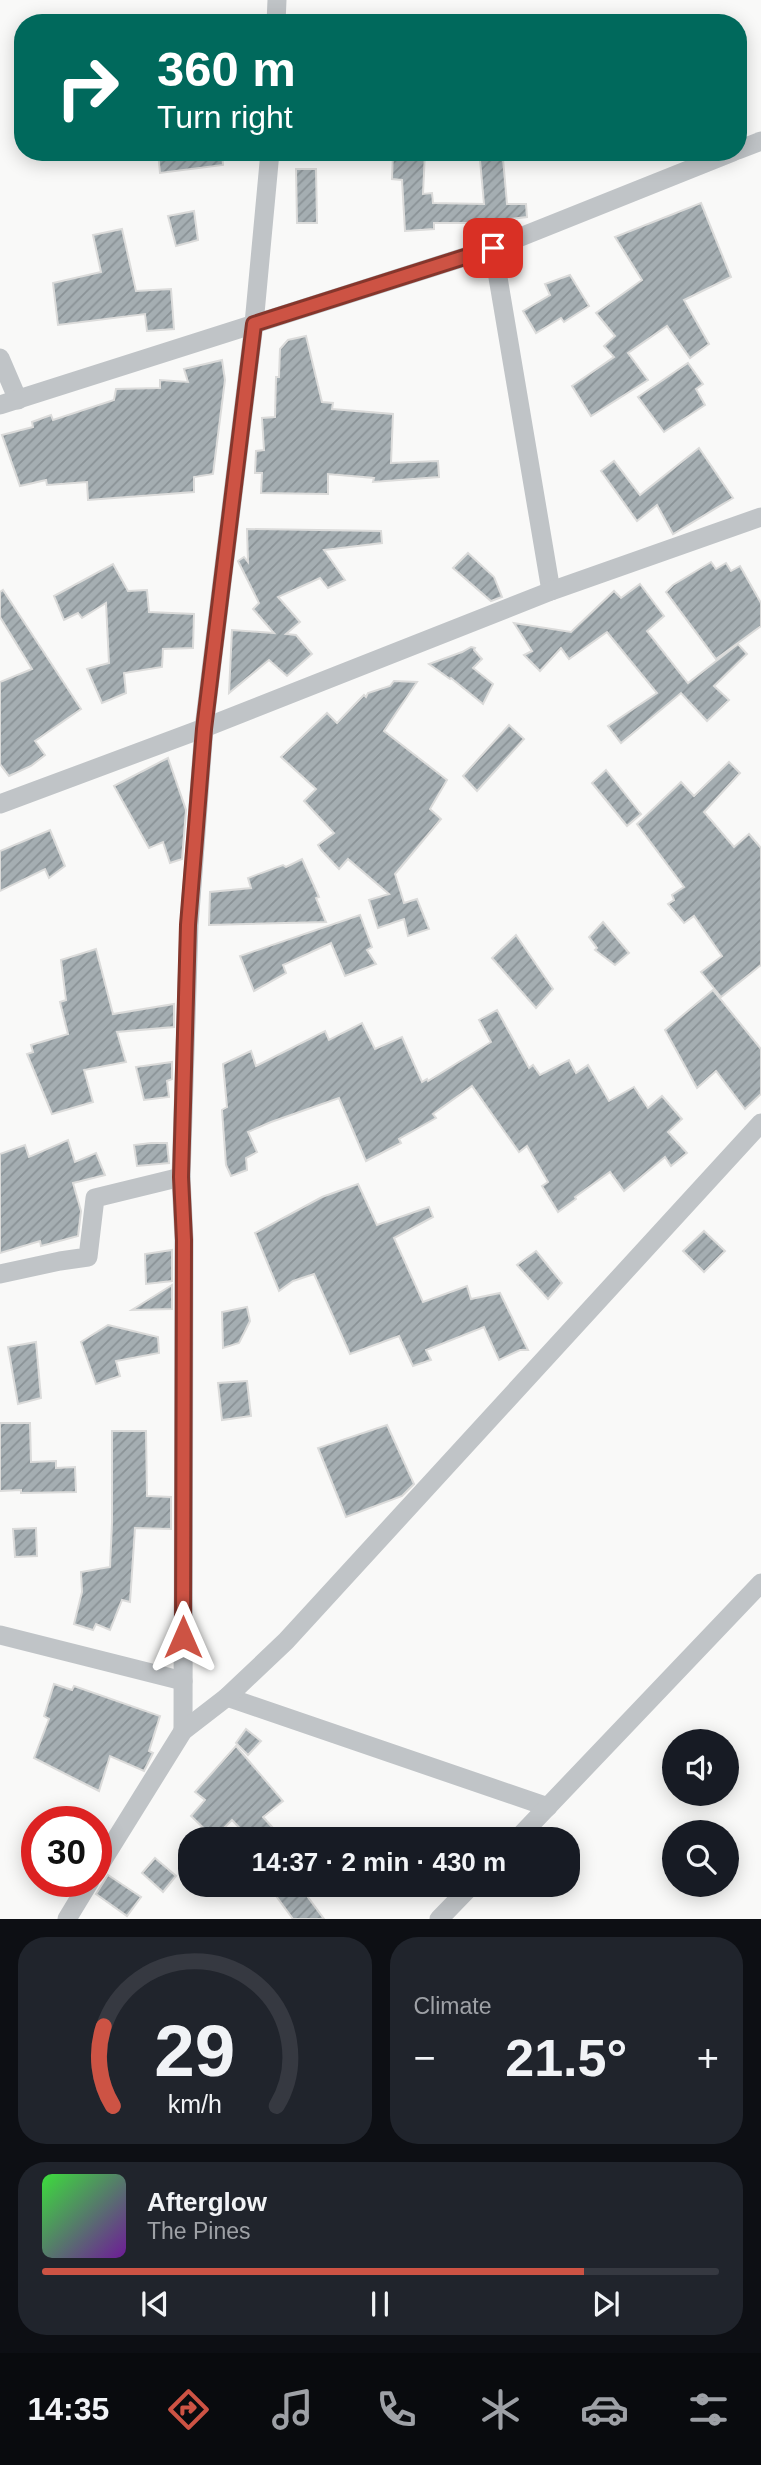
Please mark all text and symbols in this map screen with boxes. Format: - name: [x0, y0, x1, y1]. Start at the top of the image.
- icon: right: [42, 42, 133, 133]
- text: 360 m: [157, 42, 296, 96]
- text: Turn right: [157, 99, 293, 135]
- pin: [463, 218, 523, 278]
- icon: arrive: [474, 229, 512, 267]
- position arrow: [146, 1600, 220, 1674]
- map controls: [662, 1729, 739, 1897]
- button: sound: [662, 1729, 739, 1806]
- speed limit sign: 30: [21, 1806, 112, 1897]
- button: search: [662, 1820, 739, 1897]
- text: 14:37 · 2 min · 430 m: [252, 1847, 506, 1877]
- text: Climate: [414, 1993, 491, 2019]
- text: 29: [154, 2011, 235, 2092]
- text: 21.5°: [505, 2029, 627, 2087]
- text: −: [414, 2037, 436, 2079]
- text: +: [697, 2037, 719, 2079]
- text: km/h: [168, 2090, 222, 2118]
- text: Afterglow: [147, 2187, 267, 2217]
- text: The Pines: [147, 2218, 251, 2244]
- icon: previous: [136, 2285, 174, 2323]
- icon: pause: [361, 2285, 399, 2323]
- icon: next: [587, 2285, 625, 2323]
- icon: directions: [164, 2385, 213, 2434]
- icon: music: [268, 2385, 317, 2434]
- icon: phone: [372, 2385, 421, 2434]
- icon: climate: [476, 2385, 525, 2434]
- icon: car: [580, 2385, 629, 2434]
- icon: filters: [684, 2385, 733, 2434]
- text: 14:35: [28, 2391, 109, 2427]

